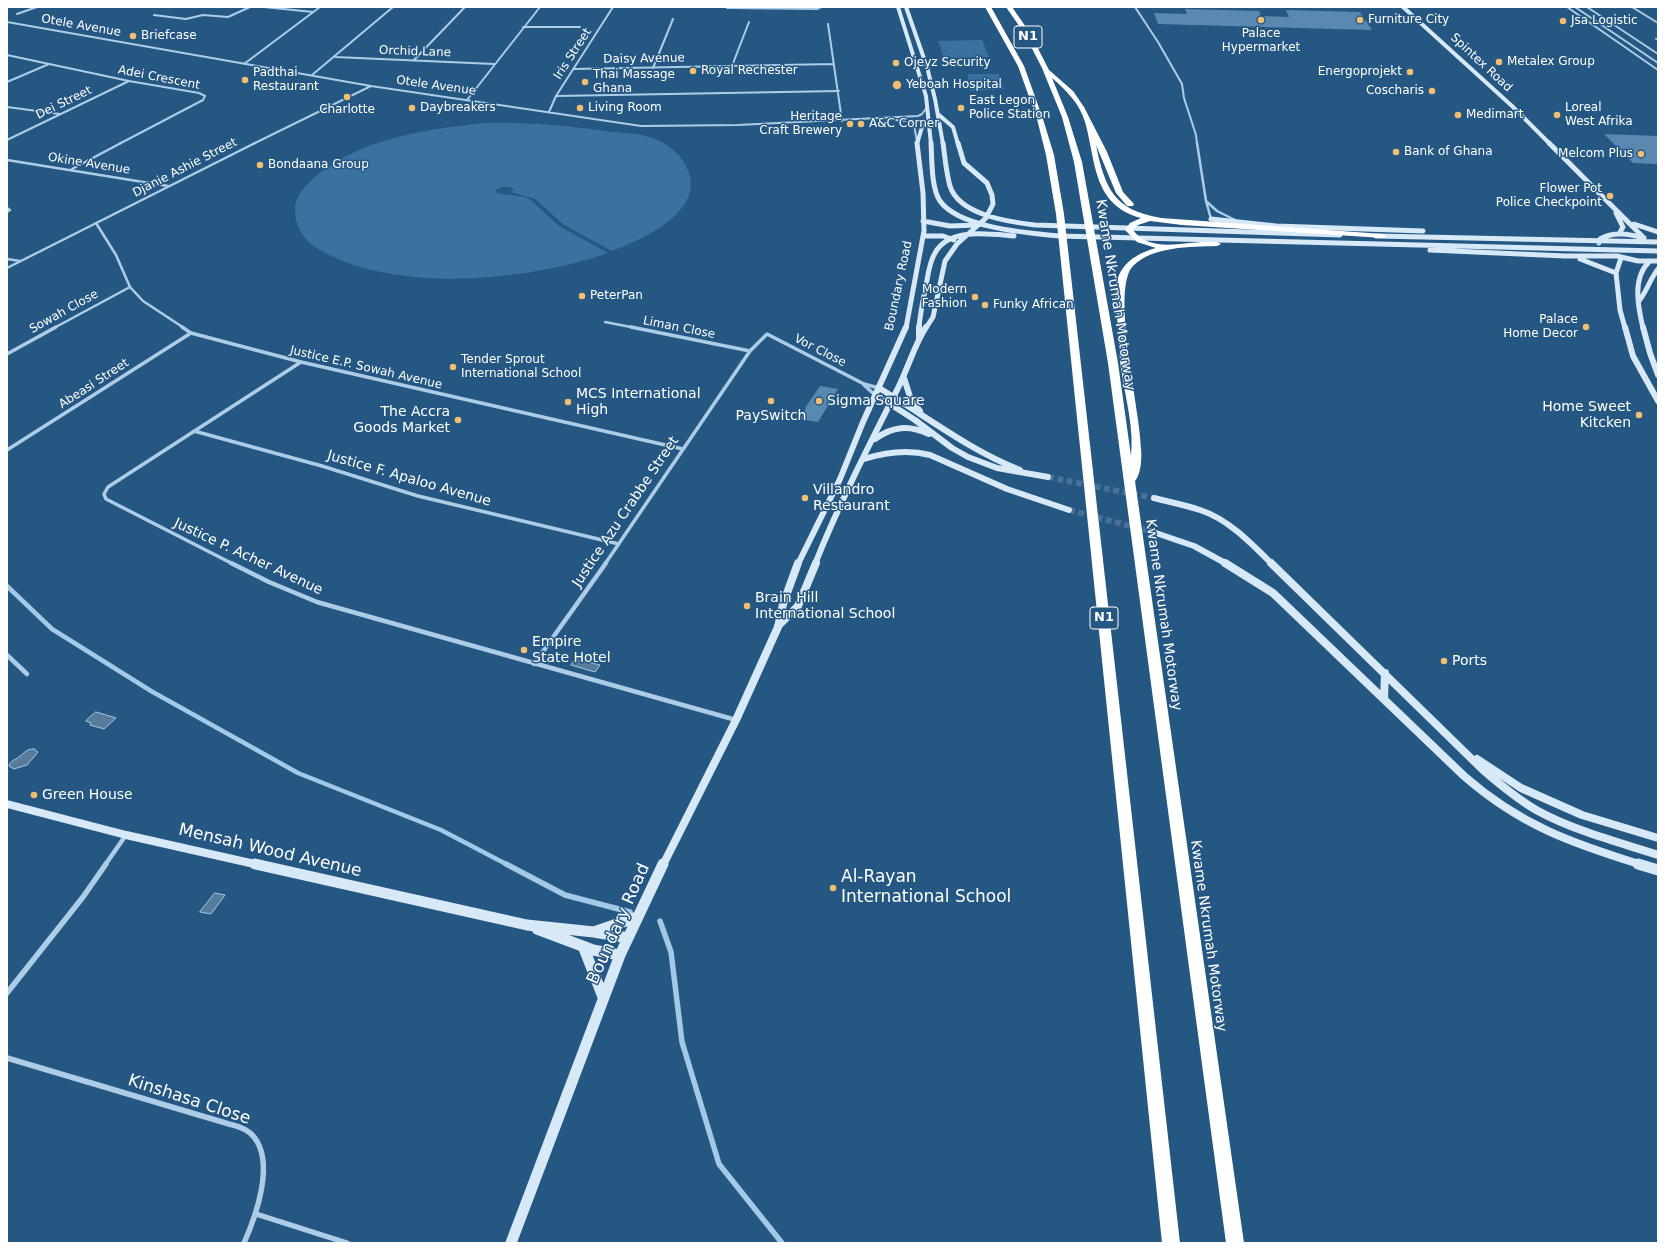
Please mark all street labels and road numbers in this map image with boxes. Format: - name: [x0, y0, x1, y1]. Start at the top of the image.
- street label: Otele Avenue: [40, 12, 122, 40]
- street label: Iris Street: [551, 26, 595, 82]
- road number: N1: [1014, 26, 1042, 48]
- street label: Spintex Road: [1447, 31, 1515, 95]
- street label: Orchid Lane: [379, 44, 451, 60]
- street label: Daisy Avenue: [603, 51, 685, 67]
- street label: Adei Crescent: [117, 63, 201, 93]
- street label: Otele Avenue: [395, 73, 477, 99]
- street label: Dei Street: [34, 83, 94, 123]
- street label: Djanie Ashie Street: [130, 135, 240, 201]
- street label: Okine Avenue: [47, 150, 131, 178]
- street label: Kwame Nkrumah Motorway: [1092, 198, 1138, 392]
- street label: Boundary Road: [882, 240, 916, 332]
- street label: Sowah Close: [27, 287, 101, 337]
- street label: Liman Close: [642, 314, 716, 342]
- street label: Vor Close: [792, 332, 848, 370]
- street label: Justice E.P. Sowah Avenue: [288, 343, 444, 393]
- street label: Abeasi Street: [56, 356, 132, 412]
- street label: Justice Azu Crabbe Street: [569, 433, 683, 591]
- street label: Justice F. Apaloo Avenue: [325, 448, 493, 510]
- street label: Justice P. Acher Avenue: [171, 515, 325, 599]
- street label: Kwame Nkrumah Motorway: [1141, 518, 1185, 712]
- road number: N1: [1090, 607, 1118, 629]
- street label: Mensah Wood Avenue: [176, 820, 364, 882]
- street label: Kwame Nkrumah Motorway: [1186, 839, 1230, 1033]
- street label: Boundary Road: [583, 861, 655, 987]
- street label: Kinshasa Close: [125, 1071, 253, 1129]

